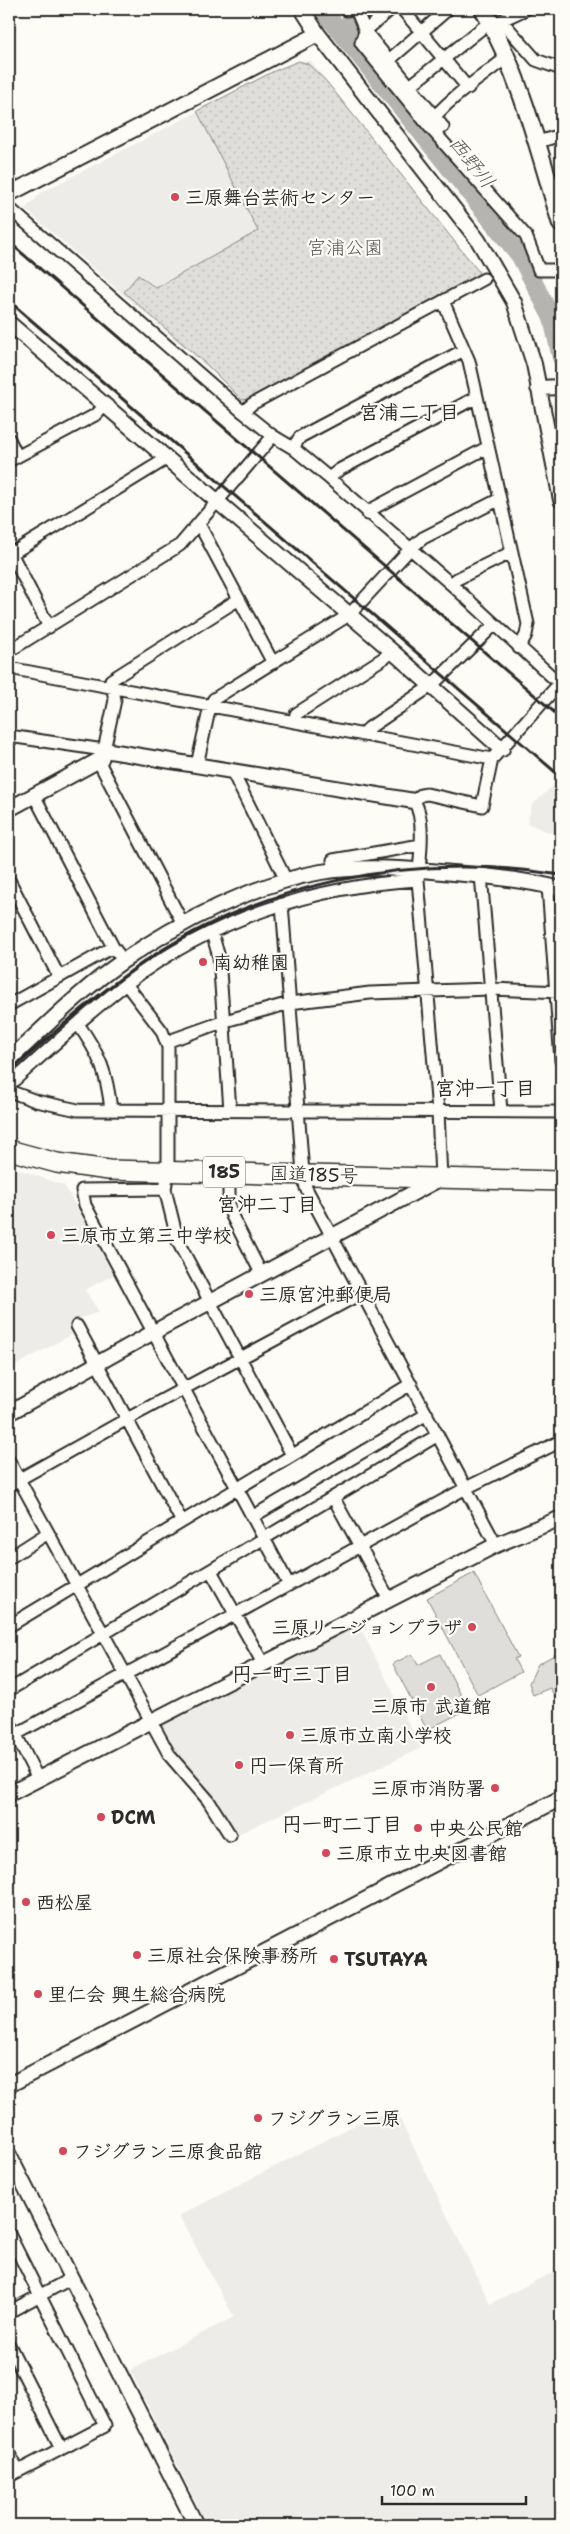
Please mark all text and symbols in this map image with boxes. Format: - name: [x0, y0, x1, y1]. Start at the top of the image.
- water label: 西野川: [443, 131, 501, 193]
- place label: 三原舞台芸術センター: [185, 185, 375, 210]
- marker: 三原舞台芸術センター: [169, 191, 181, 203]
- park label: 宮浦公園: [307, 235, 383, 260]
- district label: 宮浦二丁目: [359, 399, 459, 425]
- place label: 南幼稚園: [213, 950, 289, 975]
- marker: 南幼稚園: [197, 956, 209, 968]
- district label: 宮沖一丁目: [435, 1075, 535, 1101]
- road number: 185: [203, 1156, 245, 1188]
- street label: 国道185号: [269, 1160, 359, 1189]
- district label: 宮沖二丁目: [217, 1191, 317, 1217]
- place label: 三原市立第三中学校: [61, 1223, 232, 1248]
- marker: 三原市立第三中学校: [45, 1229, 57, 1241]
- place label: 三原宮沖郵便局: [259, 1282, 392, 1307]
- marker: 三原宮沖郵便局: [243, 1288, 255, 1300]
- place label: 三原リージョンプラザ: [272, 1615, 462, 1640]
- marker: 三原リージョンプラザ: [466, 1621, 478, 1633]
- district label: 円一町三丁目: [232, 1661, 352, 1687]
- marker: 三原市 武道館: [425, 1681, 437, 1693]
- place label: 三原市 武道館: [371, 1694, 491, 1719]
- place label: 三原市立南小学校: [300, 1723, 452, 1748]
- marker: 三原市立南小学校: [284, 1729, 296, 1741]
- place label: 円一保育所: [249, 1753, 344, 1778]
- marker: 円一保育所: [233, 1759, 245, 1771]
- place label: 三原市消防署: [371, 1776, 485, 1801]
- marker: 三原市消防署: [489, 1782, 501, 1794]
- place label: DCM: [111, 1805, 156, 1830]
- marker: DCM: [95, 1811, 107, 1823]
- district label: 円一町二丁目: [282, 1811, 402, 1837]
- place label: 中央公民館: [428, 1816, 523, 1841]
- marker: 中央公民館: [412, 1822, 424, 1834]
- place label: 三原市立中央図書館: [336, 1841, 507, 1866]
- marker: 三原市立中央図書館: [320, 1847, 332, 1859]
- place label: 西松屋: [36, 1890, 93, 1915]
- marker: 西松屋: [20, 1896, 32, 1908]
- place label: 三原社会保険事務所: [147, 1943, 318, 1968]
- place label: TSUTAYA: [344, 1947, 428, 1972]
- marker: 三原社会保険事務所: [131, 1949, 143, 1961]
- marker: TSUTAYA: [328, 1953, 340, 1965]
- place label: 里仁会 興生総合病院: [48, 1982, 226, 2007]
- marker: 里仁会 興生総合病院: [32, 1988, 44, 2000]
- place label: フジグラン三原: [268, 2106, 401, 2131]
- marker: フジグラン三原: [252, 2112, 264, 2124]
- place label: フジグラン三原食品館: [73, 2139, 263, 2164]
- marker: フジグラン三原食品館: [57, 2145, 69, 2157]
- scale bar: [382, 2474, 526, 2506]
- text: 100 m: [390, 2481, 435, 2501]

